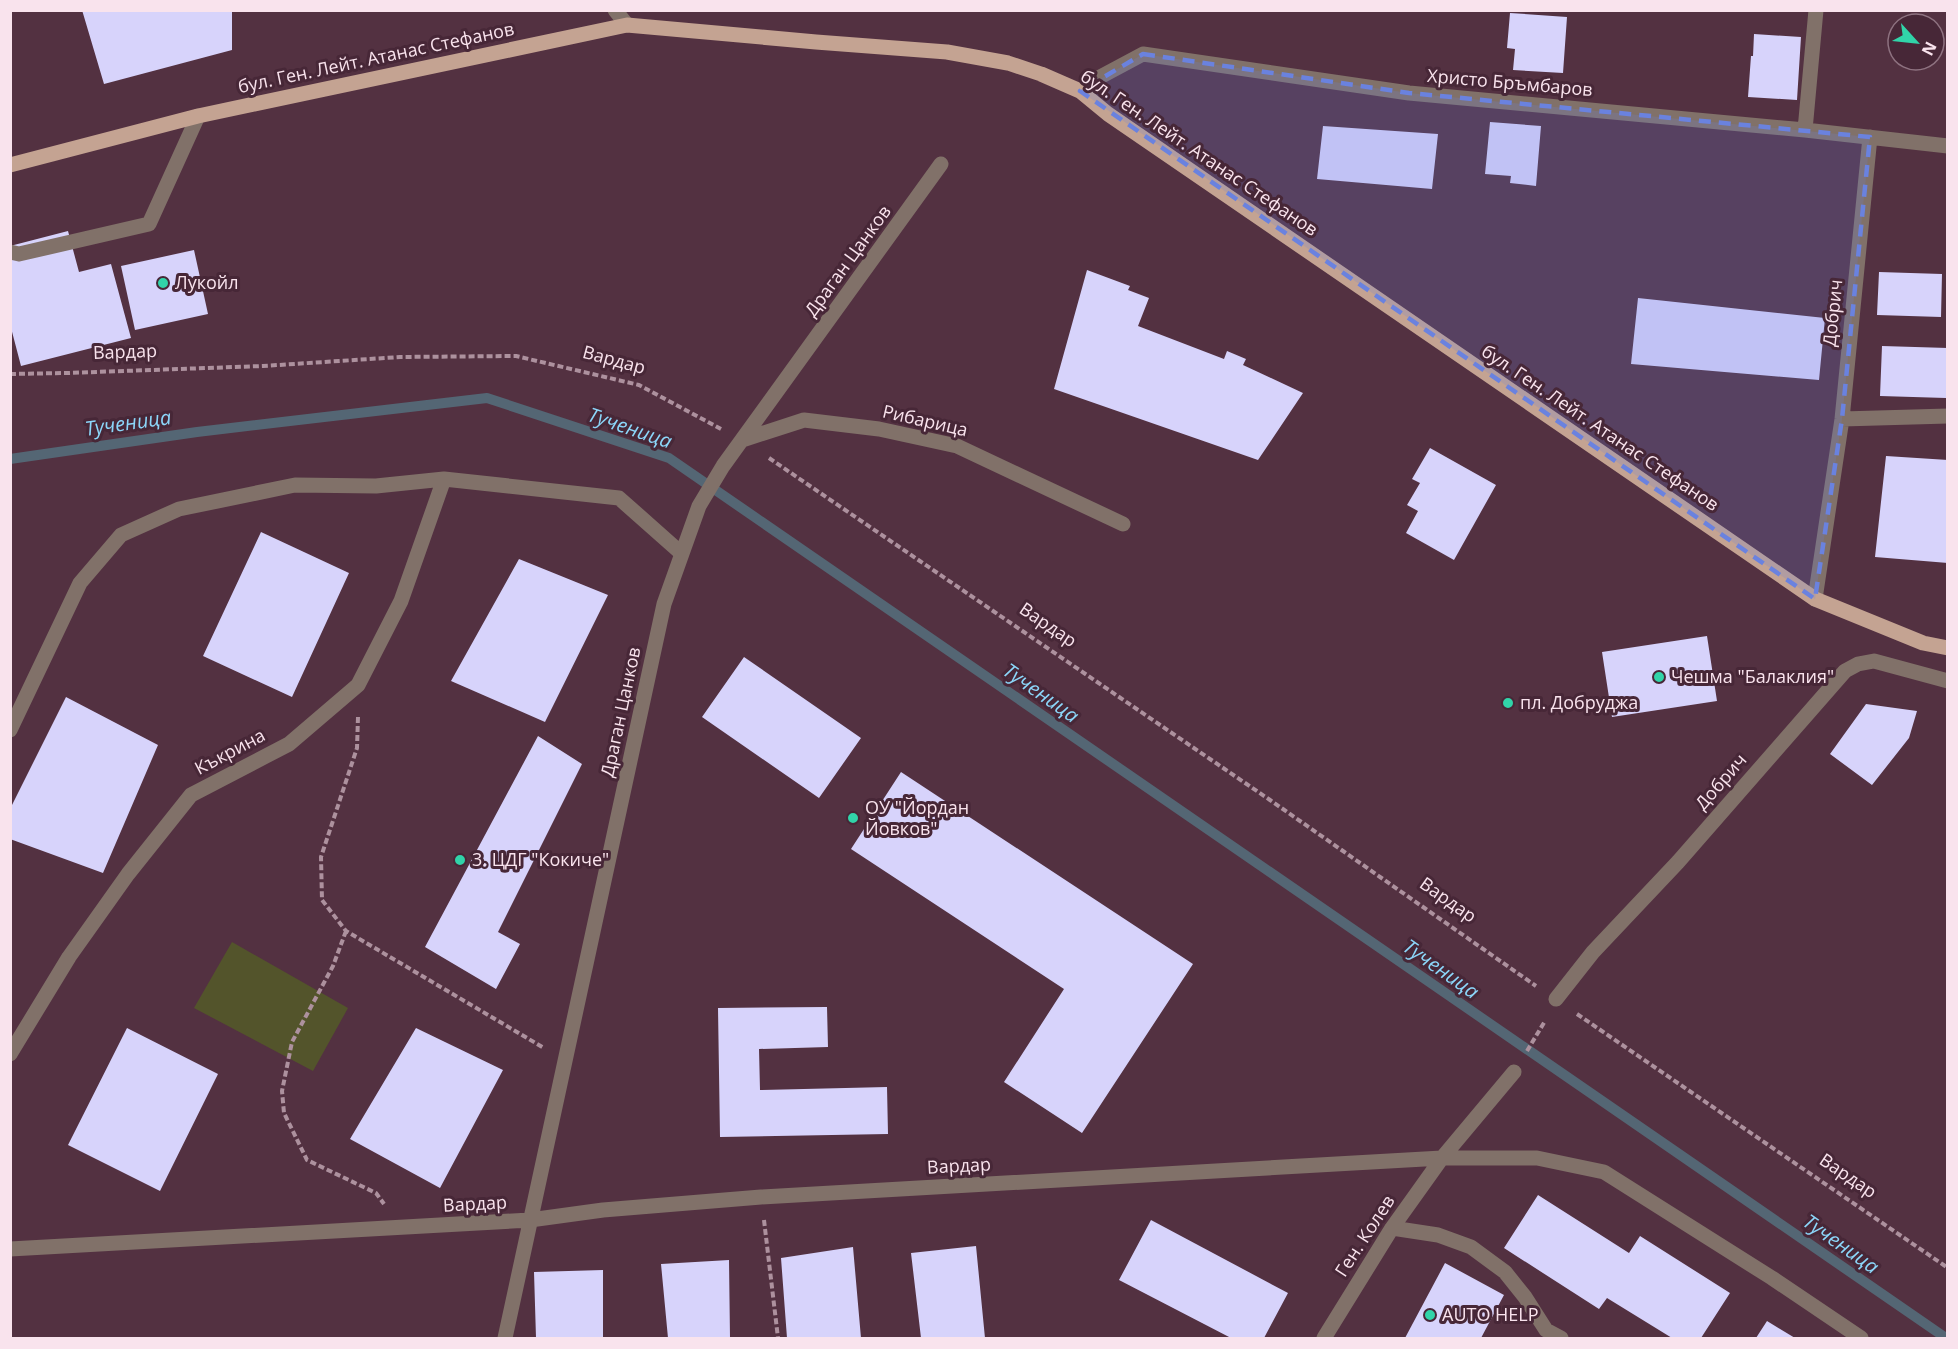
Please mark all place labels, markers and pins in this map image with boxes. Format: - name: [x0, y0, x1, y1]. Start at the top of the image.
- place label: Лукойл: [175, 270, 239, 294]
- marker: Лукойл: [156, 276, 170, 290]
- place label: Чешма "Балаклия": [1671, 664, 1834, 688]
- marker: Чешма "Балаклия": [1652, 670, 1666, 684]
- place label: пл. Добруджа: [1520, 690, 1638, 714]
- marker: пл. Добруджа: [1501, 696, 1515, 710]
- place label: ОУ "Йордан Йовков": [865, 795, 969, 840]
- marker: ОУ "Йордан Йовков": [846, 811, 860, 825]
- place label: 3. ЦДГ "Кокиче": [472, 847, 609, 871]
- marker: 3. ЦДГ "Кокиче": [453, 853, 467, 867]
- place label: AUTO HELP: [1442, 1302, 1539, 1326]
- marker: AUTO HELP: [1423, 1308, 1437, 1322]

